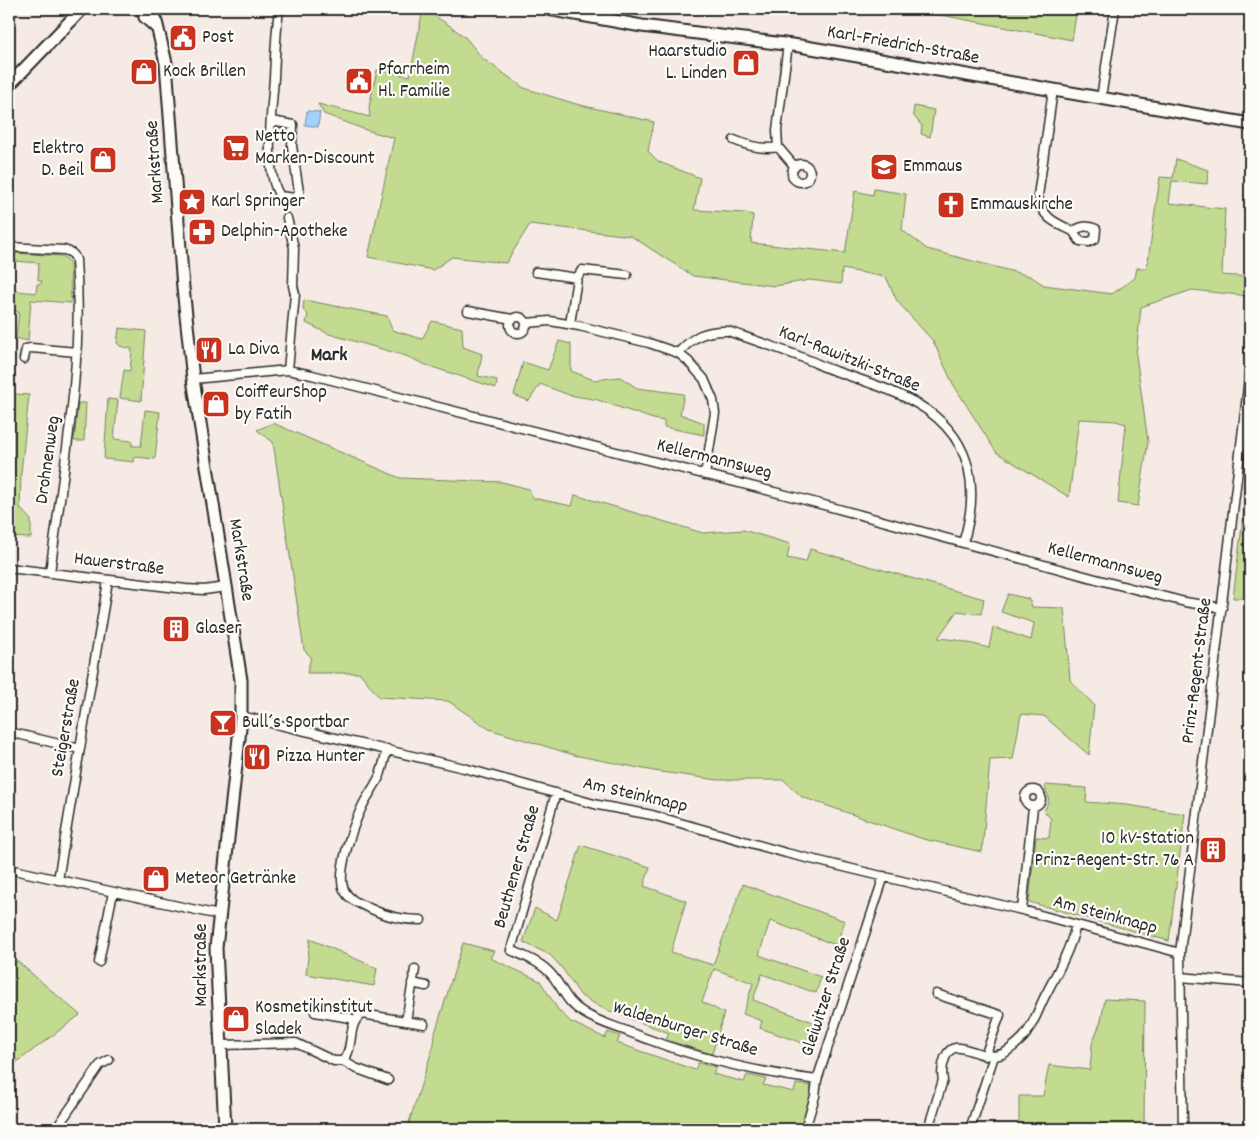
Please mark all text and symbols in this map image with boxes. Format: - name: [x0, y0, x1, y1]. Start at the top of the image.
- street label: Karl-Friedrich-Straße: [825, 19, 981, 73]
- public building icon: Post: [168, 23, 198, 53]
- place label: Post: [202, 25, 234, 52]
- place label: Haarstudio L. Linden: [648, 39, 727, 88]
- shop icon: Haarstudio L. Linden: [731, 48, 761, 78]
- shop icon: Kock Brillen: [129, 57, 159, 87]
- place label: Pfarrheim Hl. Familie: [378, 57, 450, 106]
- place label: Kock Brillen: [163, 59, 246, 86]
- public building icon: Pfarrheim Hl. Familie: [344, 66, 374, 96]
- street label: Markstraße: [140, 120, 172, 204]
- place label: Netto Marken-Discount: [255, 124, 375, 173]
- supermarket icon: Netto Marken-Discount: [221, 133, 251, 163]
- place label: Elektro D. Beil: [32, 136, 84, 185]
- shop icon: Elektro D. Beil: [88, 145, 118, 175]
- school or university icon: Emmaus: [869, 152, 899, 182]
- place label: Emmaus: [903, 154, 963, 181]
- place icon: Karl Springer: [177, 187, 207, 217]
- place label: Karl Springer: [211, 189, 305, 216]
- church icon: Emmauskirche: [936, 190, 966, 220]
- place label: Emmauskirche: [970, 192, 1073, 219]
- pharmacy icon: Delphin-Apotheke: [187, 217, 217, 247]
- place label: Delphin-Apotheke: [221, 219, 348, 246]
- street label: Karl-Rawitzki-Straße: [774, 319, 924, 401]
- restaurant icon: La Diva: [194, 335, 224, 365]
- place label: La Diva: [228, 337, 280, 364]
- district label: Mark: [311, 342, 347, 370]
- place label: CoiffeurShop by Fatih: [235, 380, 327, 429]
- shop icon: CoiffeurShop by Fatih: [201, 389, 231, 419]
- street label: Drohnenweg: [29, 414, 69, 506]
- street label: Kellermannsweg: [653, 433, 775, 487]
- street label: Markstraße: [220, 517, 260, 603]
- street label: Kellermannsweg: [1045, 536, 1165, 592]
- street label: Hauerstraße: [72, 546, 166, 584]
- street label: Prinz-Regent-Straße: [1176, 596, 1220, 746]
- building icon: Glaser: [161, 614, 191, 644]
- place label: Glaser: [195, 616, 241, 643]
- street label: Steigerstraße: [45, 677, 89, 779]
- bar icon: Bull´s Sportbar: [208, 708, 238, 738]
- place label: Bull´s Sportbar: [242, 710, 349, 737]
- restaurant icon: Pizza Hunter: [242, 742, 272, 772]
- place label: Pizza Hunter: [276, 744, 365, 771]
- street label: Am Steinknapp: [580, 771, 690, 821]
- street label: Beuthener Straße: [488, 802, 548, 932]
- place label: 10 kV-Station Prinz-Regent-Str. 76 A: [1035, 826, 1194, 875]
- building icon: 10 kV-Station Prinz-Regent-Str. 76 A: [1198, 835, 1228, 865]
- shop icon: Meteor Getränke: [141, 864, 171, 894]
- place label: Meteor Getränke: [175, 866, 296, 893]
- street label: Am Steinknapp: [1050, 889, 1160, 943]
- street label: Markstraße: [189, 923, 216, 1007]
- street label: Gleiwitzer Straße: [795, 934, 859, 1060]
- place label: Kosmetikinstitut Sladek: [255, 995, 373, 1044]
- street label: Waldenburger Straße: [609, 995, 761, 1065]
- shop icon: Kosmetikinstitut Sladek: [221, 1004, 251, 1034]

